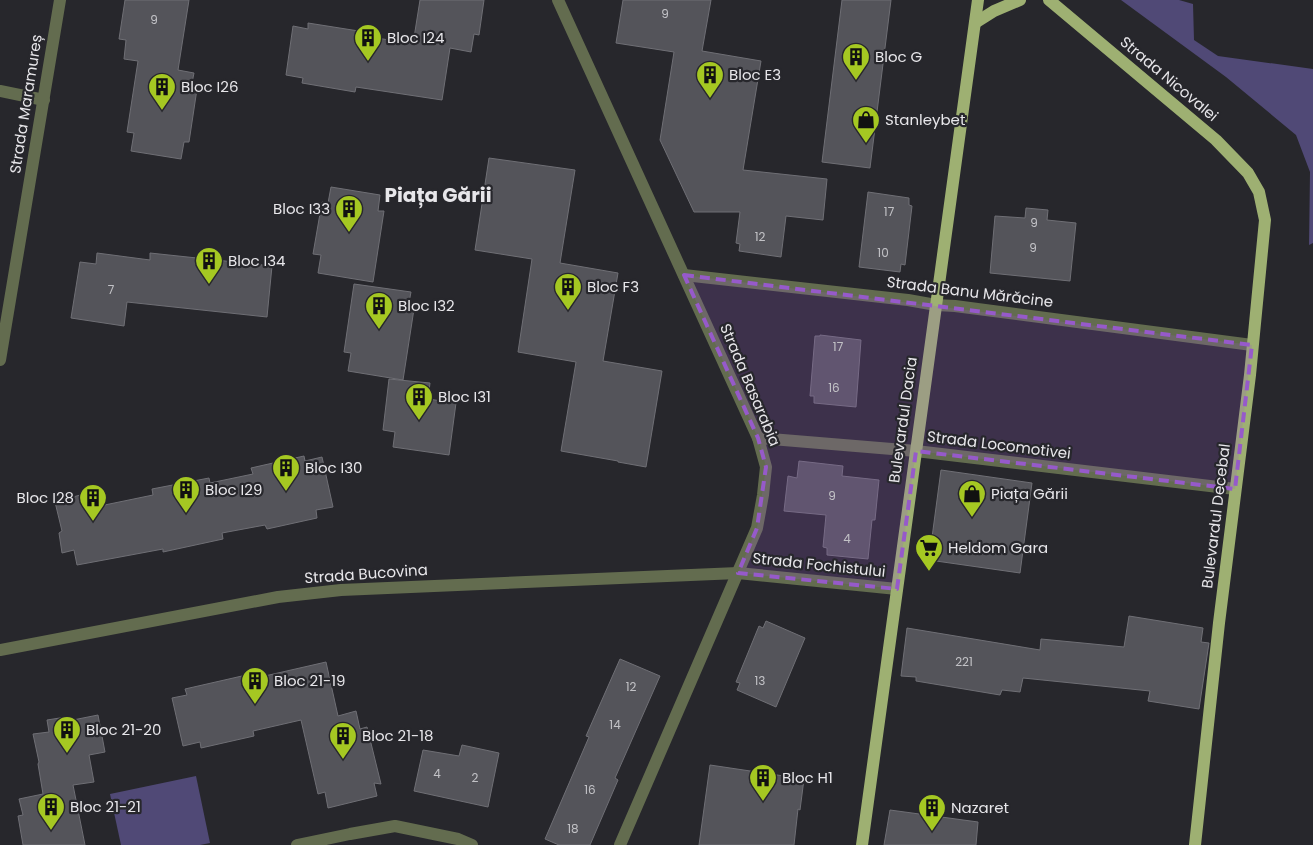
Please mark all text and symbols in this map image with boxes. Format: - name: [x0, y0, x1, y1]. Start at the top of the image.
- house number: 9: [661, 5, 669, 22]
- house number: 9: [150, 11, 158, 28]
- building icon: Bloc I24: [353, 23, 383, 62]
- place label: Bloc I24: [387, 27, 444, 48]
- street label: Strada Nicovalei: [1116, 31, 1223, 126]
- street label: Strada Maramureș: [4, 33, 47, 175]
- building icon: Bloc G: [841, 42, 871, 81]
- place label: Bloc G: [875, 46, 923, 67]
- building icon: Bloc E3: [695, 60, 725, 99]
- place label: Bloc E3: [729, 64, 781, 85]
- building icon: Bloc I26: [147, 72, 177, 111]
- place label: Bloc I26: [181, 76, 238, 97]
- shop icon: Stanleybet: [851, 105, 881, 144]
- place label: Stanleybet: [885, 109, 965, 130]
- district label: Piața Gării: [384, 181, 492, 209]
- building icon: Bloc I33: [334, 194, 364, 233]
- place label: Bloc I33: [273, 198, 330, 219]
- house number: 17: [884, 203, 895, 220]
- house number: 9: [1030, 214, 1038, 231]
- house number: 12: [755, 228, 765, 245]
- house number: 9: [1029, 239, 1037, 256]
- house number: 10: [877, 244, 889, 261]
- building icon: Bloc I34: [194, 246, 224, 285]
- place label: Bloc I34: [228, 250, 286, 271]
- street label: Strada Banu Mărăcine: [886, 271, 1054, 312]
- building icon: Bloc F3: [553, 272, 583, 311]
- place label: Bloc F3: [587, 276, 639, 297]
- house number: 7: [108, 281, 115, 298]
- building icon: Bloc I32: [364, 291, 394, 330]
- place label: Bloc I32: [398, 295, 455, 316]
- street label: Strada Basarabia: [715, 320, 786, 449]
- house number: 17: [833, 338, 844, 355]
- street label: Bulevardul Dacia: [883, 356, 922, 484]
- house number: 16: [828, 379, 840, 396]
- building icon: Bloc I31: [404, 382, 434, 421]
- place label: Bloc I31: [438, 386, 491, 407]
- street label: Strada Locomotivei: [926, 425, 1072, 464]
- street label: Bulevardul Decebal: [1196, 442, 1235, 590]
- building icon: Bloc I30: [271, 453, 301, 492]
- place label: Bloc I30: [305, 457, 363, 478]
- building icon: Bloc I29: [171, 475, 201, 514]
- place label: Bloc I29: [205, 479, 262, 500]
- shop icon: Piața Gării: [957, 479, 987, 518]
- building icon: Bloc I28: [78, 483, 108, 522]
- place label: Piața Gării: [991, 483, 1068, 504]
- place label: Bloc I28: [17, 487, 74, 508]
- house number: 9: [828, 487, 836, 504]
- house number: 4: [843, 530, 851, 547]
- supermarket icon: Heldom Gara: [914, 533, 944, 572]
- place label: Heldom Gara: [948, 537, 1048, 558]
- street label: Strada Fochistului: [751, 547, 887, 582]
- street label: Strada Bucovina: [304, 559, 428, 588]
- house number: 221: [955, 653, 973, 670]
- building icon: Bloc 21-19: [240, 666, 270, 705]
- place label: Bloc 21-19: [274, 670, 346, 691]
- house number: 13: [755, 672, 765, 689]
- house number: 12: [626, 678, 636, 695]
- building icon: Bloc 21-20: [52, 715, 82, 754]
- house number: 14: [609, 716, 621, 733]
- place label: Bloc 21-20: [86, 719, 161, 740]
- building icon: Bloc 21-18: [328, 721, 358, 760]
- place label: Bloc 21-18: [362, 725, 434, 746]
- building icon: Bloc H1: [748, 763, 778, 802]
- house number: 4: [433, 765, 441, 782]
- place label: Bloc H1: [782, 767, 833, 788]
- house number: 2: [472, 769, 479, 786]
- house number: 16: [584, 781, 596, 798]
- building icon: Bloc 21-21: [36, 792, 66, 831]
- building icon: Nazaret: [917, 793, 947, 832]
- place label: Bloc 21-21: [70, 796, 141, 817]
- place label: Nazaret: [951, 797, 1009, 818]
- house number: 18: [567, 820, 579, 837]

